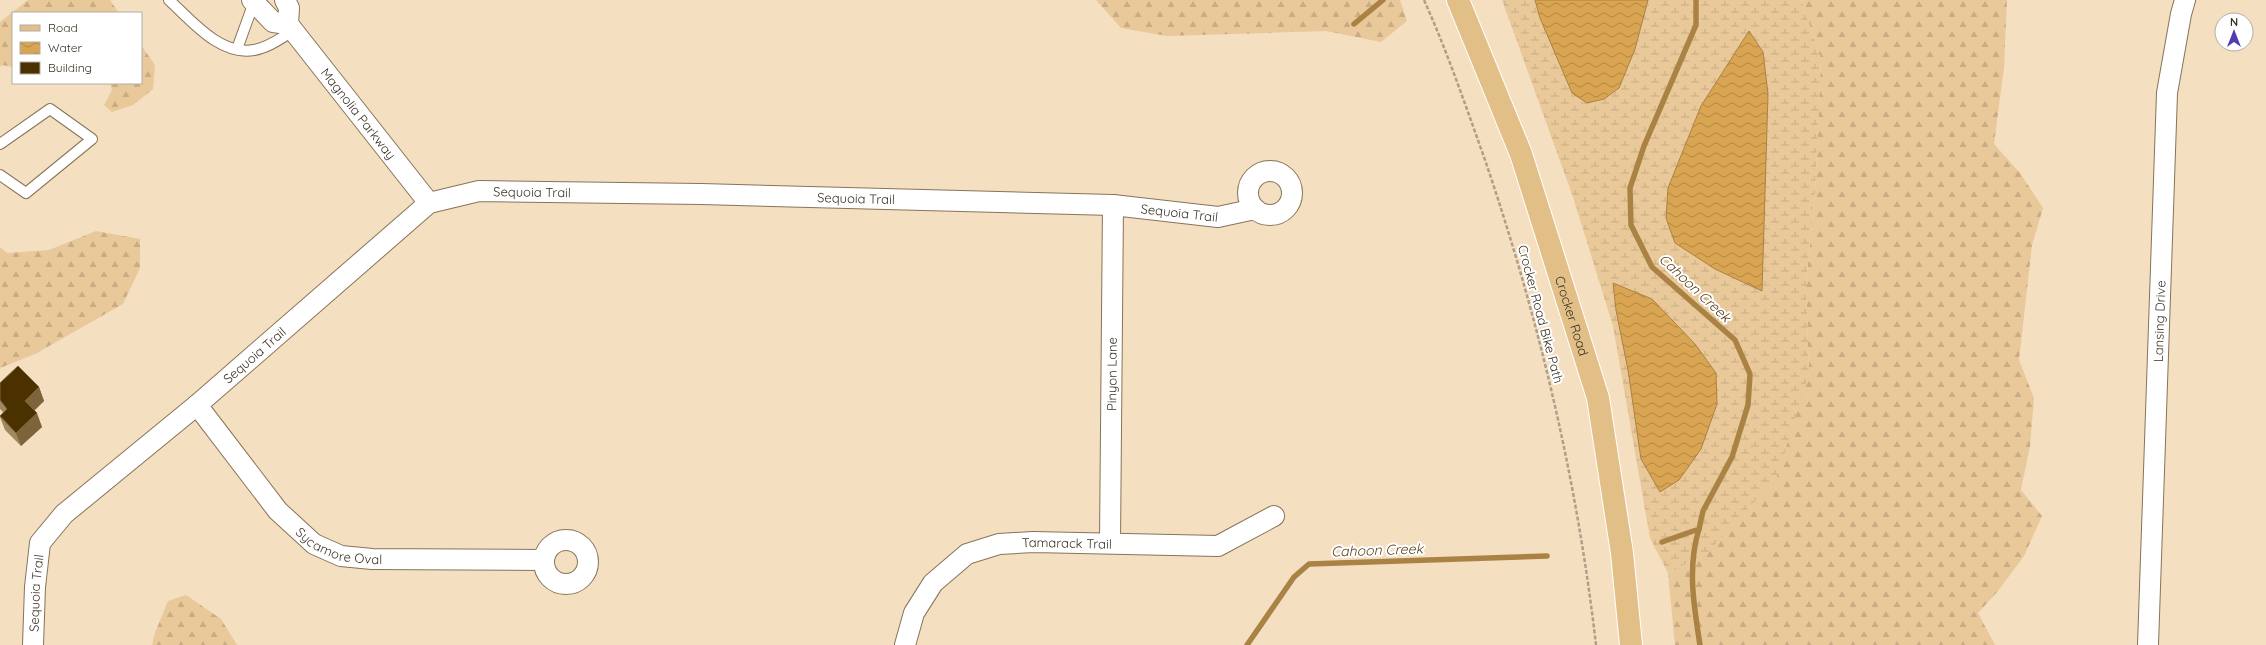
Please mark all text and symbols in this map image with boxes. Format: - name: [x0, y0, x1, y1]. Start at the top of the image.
- legend: [12, 12, 142, 84]
- north arrow: [2214, 12, 2254, 52]
- text: N: [2230, 15, 2238, 29]
- text: Road: [48, 20, 78, 35]
- text: Water: [48, 40, 83, 55]
- text: Building: [48, 60, 92, 75]
- street label: Magnolia Parkway: [318, 65, 400, 163]
- street label: Sequoia Trail: [493, 183, 571, 200]
- street label: Sequoia Trail: [817, 189, 895, 207]
- street label: Sequoia Trail: [1140, 200, 1219, 225]
- street label: Crocker Road Bike Path: [1515, 243, 1567, 385]
- water label: Cahoon Creek: [1655, 250, 1736, 327]
- street label: Crocker Road: [1552, 274, 1592, 358]
- street label: Lansing Drive: [2150, 280, 2169, 362]
- street label: Sequoia Trail: [220, 323, 289, 387]
- street label: Pinyon Lane: [1103, 337, 1120, 411]
- street label: Sycamore Oval: [293, 524, 382, 567]
- street label: Tamarack Trail: [1022, 534, 1112, 552]
- water label: Cahoon Creek: [1331, 539, 1425, 561]
- street label: Sequoia Trail: [25, 553, 47, 632]

